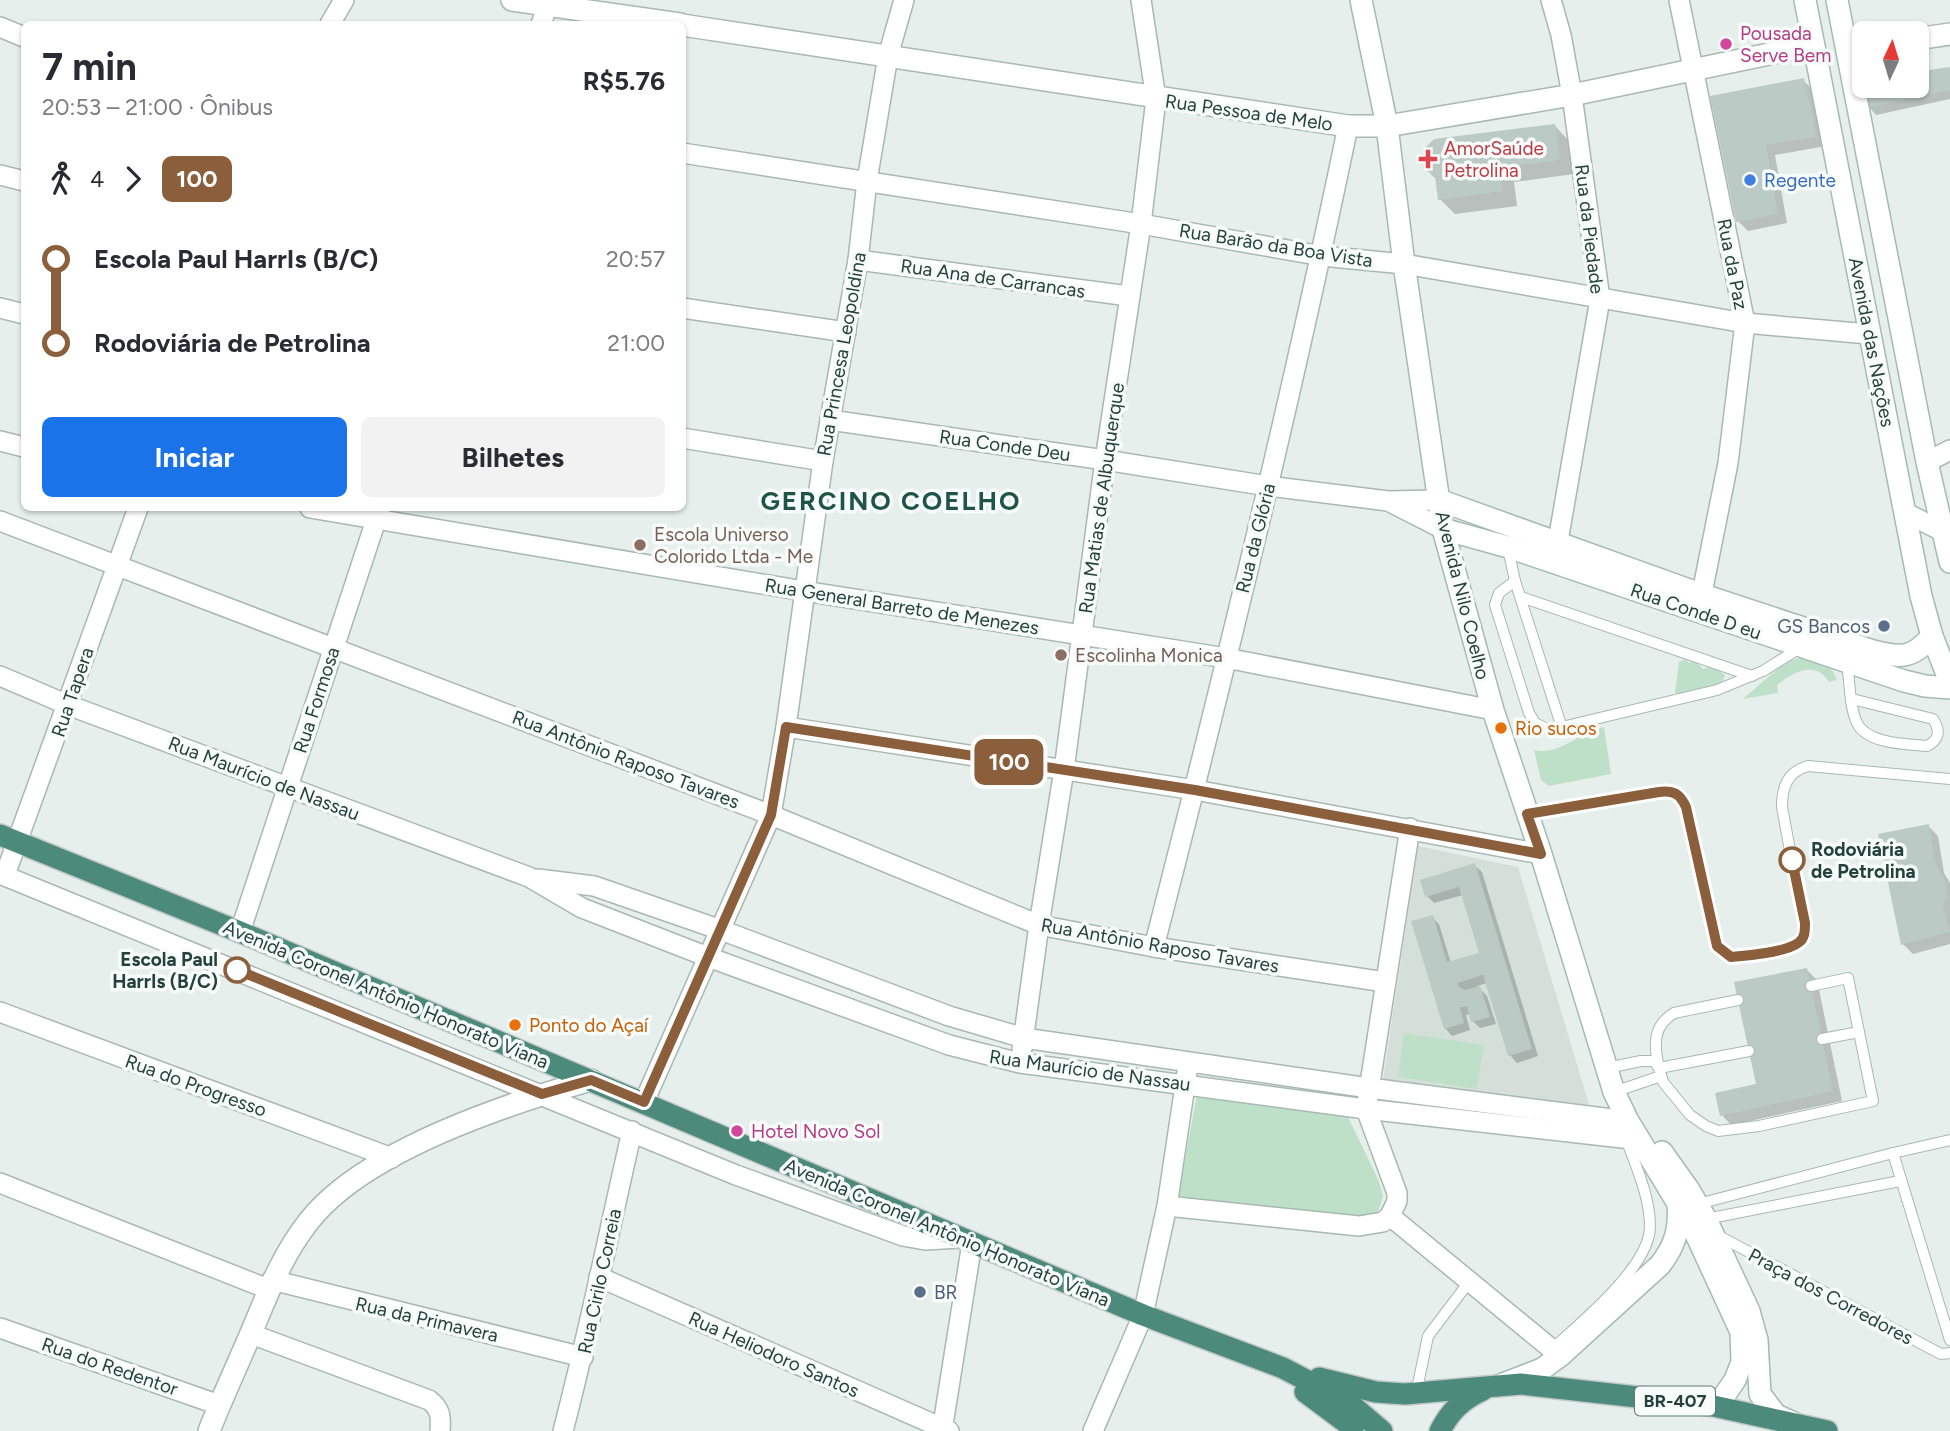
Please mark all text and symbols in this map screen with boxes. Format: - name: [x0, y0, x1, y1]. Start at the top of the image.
- north arrow: [1852, 21, 1928, 98]
- map controls: [1852, 21, 1929, 98]
- place label: Pousada Serve Bem: [1740, 22, 1831, 67]
- marker: Pousada Serve Bem: [1718, 36, 1734, 52]
- text: 7 min: [42, 44, 137, 90]
- text: R$5.76: [583, 65, 665, 97]
- street label: Rua Pessoa de Melo: [1164, 89, 1334, 136]
- text: 20:53 – 21:00 · Ônibus: [42, 93, 273, 121]
- place label: AmorSaúde Petrolina: [1444, 137, 1544, 182]
- marker: AmorSaúde Petrolina: [1418, 149, 1438, 169]
- icon: walk: [42, 160, 80, 198]
- icon: forward: [114, 160, 152, 198]
- street label: Rua da Piedade: [1570, 163, 1609, 295]
- text: 100: [176, 164, 218, 193]
- text: 4: [90, 165, 104, 193]
- place label: Regente: [1764, 169, 1836, 192]
- marker: Regente: [1742, 172, 1758, 188]
- street label: Rua da Paz: [1712, 217, 1753, 312]
- street label: Rua Barão da Boa Vista: [1177, 219, 1374, 272]
- text: Escola Paul HarrIs (B/C): [94, 243, 379, 275]
- text: 20:57: [606, 245, 665, 273]
- street label: Rua Princesa Leopoldina: [812, 250, 871, 458]
- street label: Rua Ana de Carrancas: [899, 254, 1087, 303]
- street label: Avenida das Nações: [1844, 255, 1899, 429]
- text: Rodoviária de Petrolina: [94, 327, 371, 359]
- text: 21:00: [607, 329, 665, 357]
- street label: Rua Matias de Albuquerque: [1074, 381, 1129, 615]
- button: Iniciar: [42, 417, 347, 497]
- button: Bilhetes: [361, 417, 665, 497]
- street label: Rua Conde Deu: [938, 425, 1072, 466]
- street label: Rua da Glória: [1231, 481, 1280, 596]
- district label: GERCINO COELHO: [760, 485, 1022, 517]
- street label: Avenida Nilo Coelho: [1430, 508, 1495, 682]
- place label: Escola Universo Colorido Ltda - Me: [654, 523, 813, 568]
- marker: Escola Universo Colorido Ltda - Me: [632, 537, 648, 553]
- street label: Rua General Barreto de Menezes: [763, 573, 1041, 640]
- street label: Rua Conde D eu: [1627, 578, 1764, 645]
- place label: GS Bancos: [1777, 615, 1870, 638]
- marker: GS Bancos: [1876, 618, 1892, 634]
- street label: Rua Tapera: [46, 644, 99, 740]
- street label: Rua Formosa: [289, 644, 344, 756]
- place label: Escolinha Monica: [1075, 644, 1223, 667]
- marker: Escolinha Monica: [1053, 647, 1069, 663]
- street label: Rua Antônio Raposo Tavares: [509, 705, 743, 814]
- place label: Rio sucos: [1515, 717, 1597, 740]
- marker: Rio sucos: [1493, 720, 1509, 736]
- street label: Rua Maurício de Nassau: [165, 731, 363, 826]
- line badge: 100: [969, 739, 1049, 785]
- text: 100: [988, 747, 1030, 776]
- place label: Rodoviária de Petrolina: [1811, 838, 1916, 883]
- marker: Rodoviária de Petrolina: [1779, 847, 1805, 873]
- street label: Rua Antônio Raposo Tavares: [1039, 913, 1281, 978]
- street label: Avenida Coronel Antônio Honorato Viana: [220, 915, 552, 1074]
- place label: Escola Paul HarrIs (B/C): [112, 948, 218, 993]
- marker: Escola Paul HarrIs (B/C): [224, 957, 250, 983]
- place label: Ponto do Açaí: [529, 1014, 650, 1037]
- marker: Ponto do Açaí: [507, 1017, 523, 1033]
- street label: Rua Maurício de Nassau: [988, 1045, 1192, 1096]
- street label: Rua do Progresso: [122, 1049, 270, 1122]
- place label: Hotel Novo Sol: [751, 1120, 880, 1143]
- marker: Hotel Novo Sol: [729, 1123, 745, 1139]
- street label: Avenida Coronel Antônio Honorato Viana: [781, 1153, 1113, 1312]
- street label: Rua Cirilo Correia: [573, 1206, 626, 1356]
- street label: Praça dos Corredores: [1745, 1243, 1917, 1350]
- place label: BR: [934, 1281, 958, 1304]
- marker: BR: [912, 1284, 928, 1300]
- street label: Rua da Primavera: [353, 1292, 501, 1347]
- street label: Rua Heliodoro Santos: [685, 1306, 863, 1403]
- street label: Rua do Redentor: [39, 1332, 182, 1401]
- road number: BR-407: [1635, 1386, 1715, 1416]

